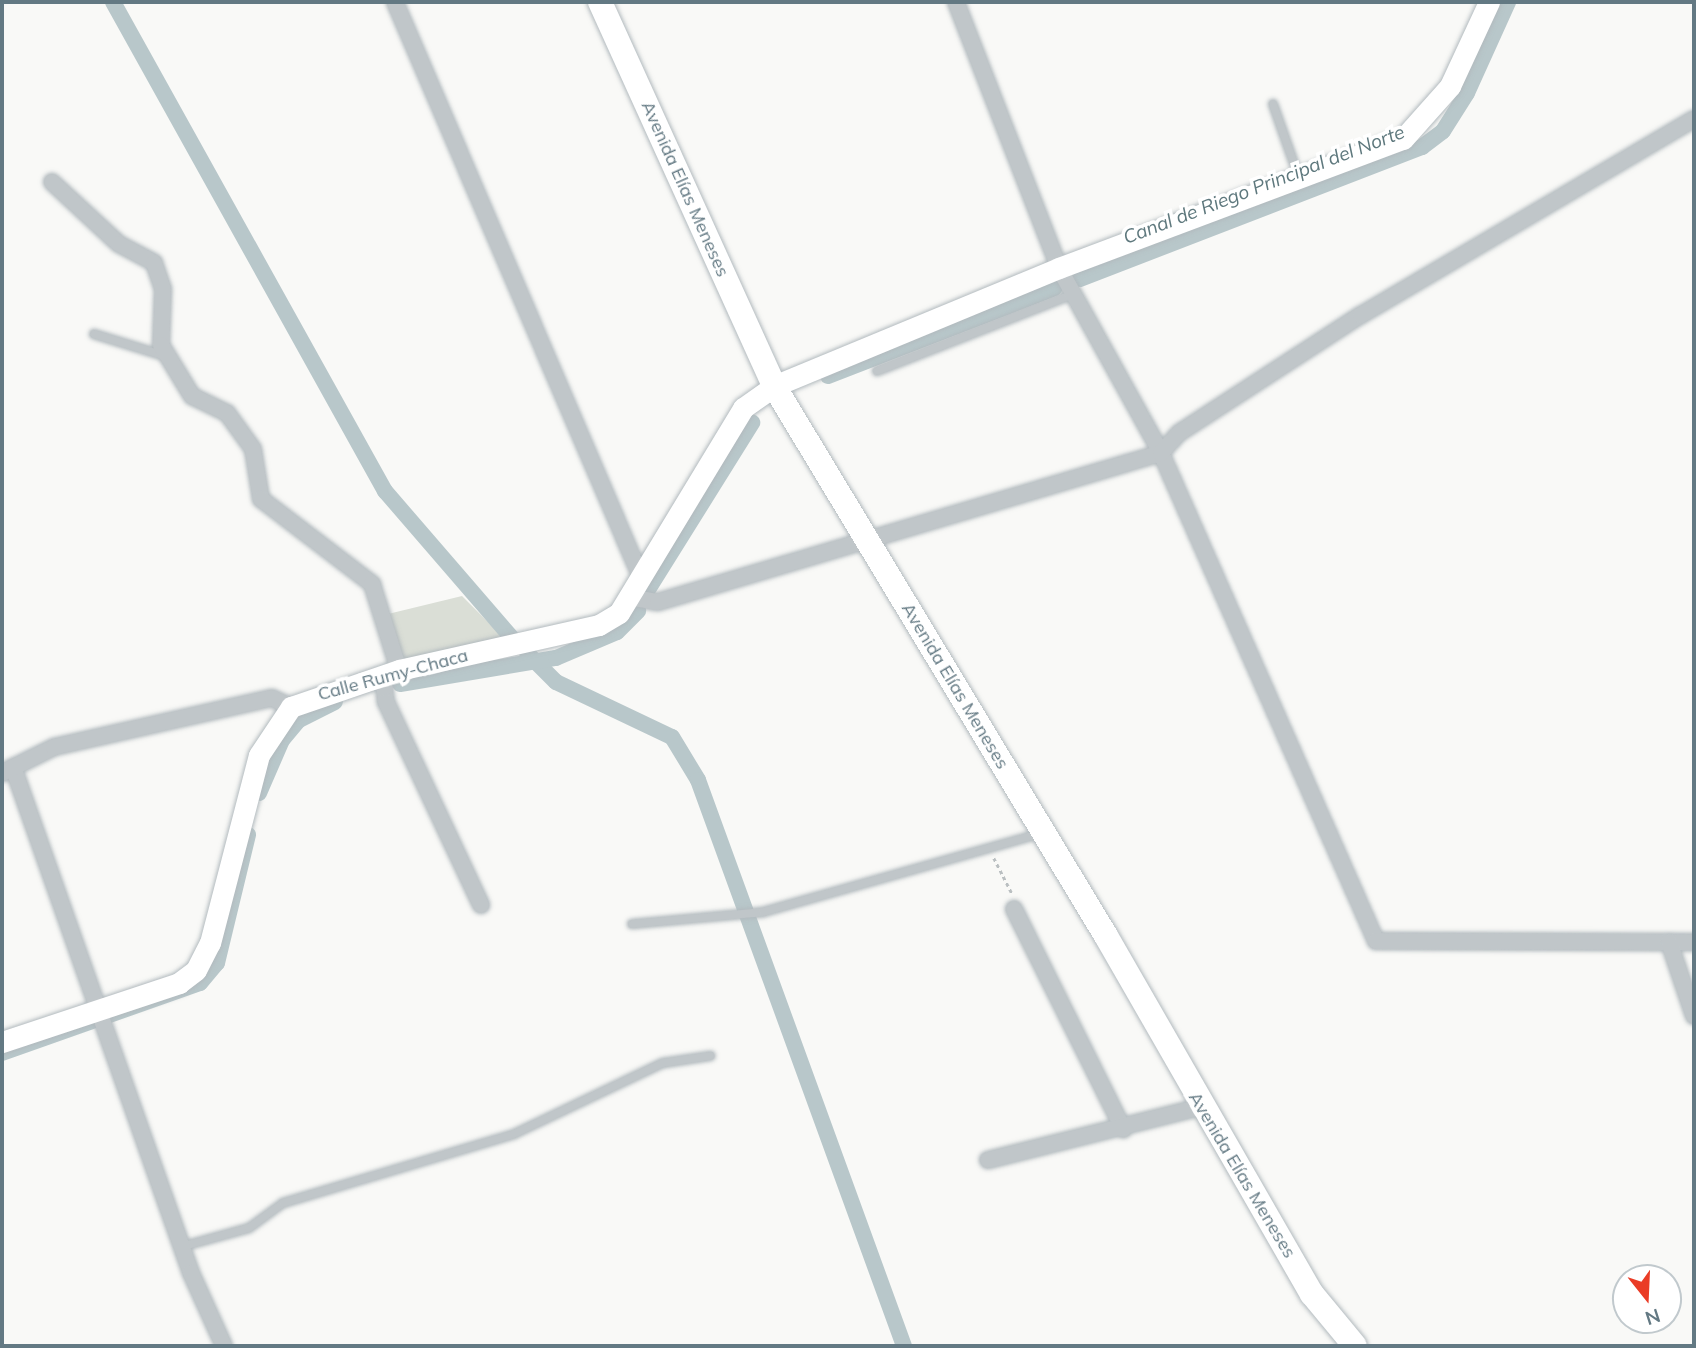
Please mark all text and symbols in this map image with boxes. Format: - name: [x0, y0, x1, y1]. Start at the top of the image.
- street label: Avenida Elías Meneses: [637, 98, 733, 280]
- water label: Canal de Riego Principal del Norte: [1120, 121, 1408, 249]
- street label: Avenida Elías Meneses: [897, 599, 1013, 773]
- street label: Calle Rumy-Chaca: [316, 645, 470, 705]
- street label: Avenida Elías Meneses: [1184, 1088, 1300, 1262]
- north arrow: [1612, 1264, 1682, 1334]
- text: N: [1642, 1303, 1663, 1331]

